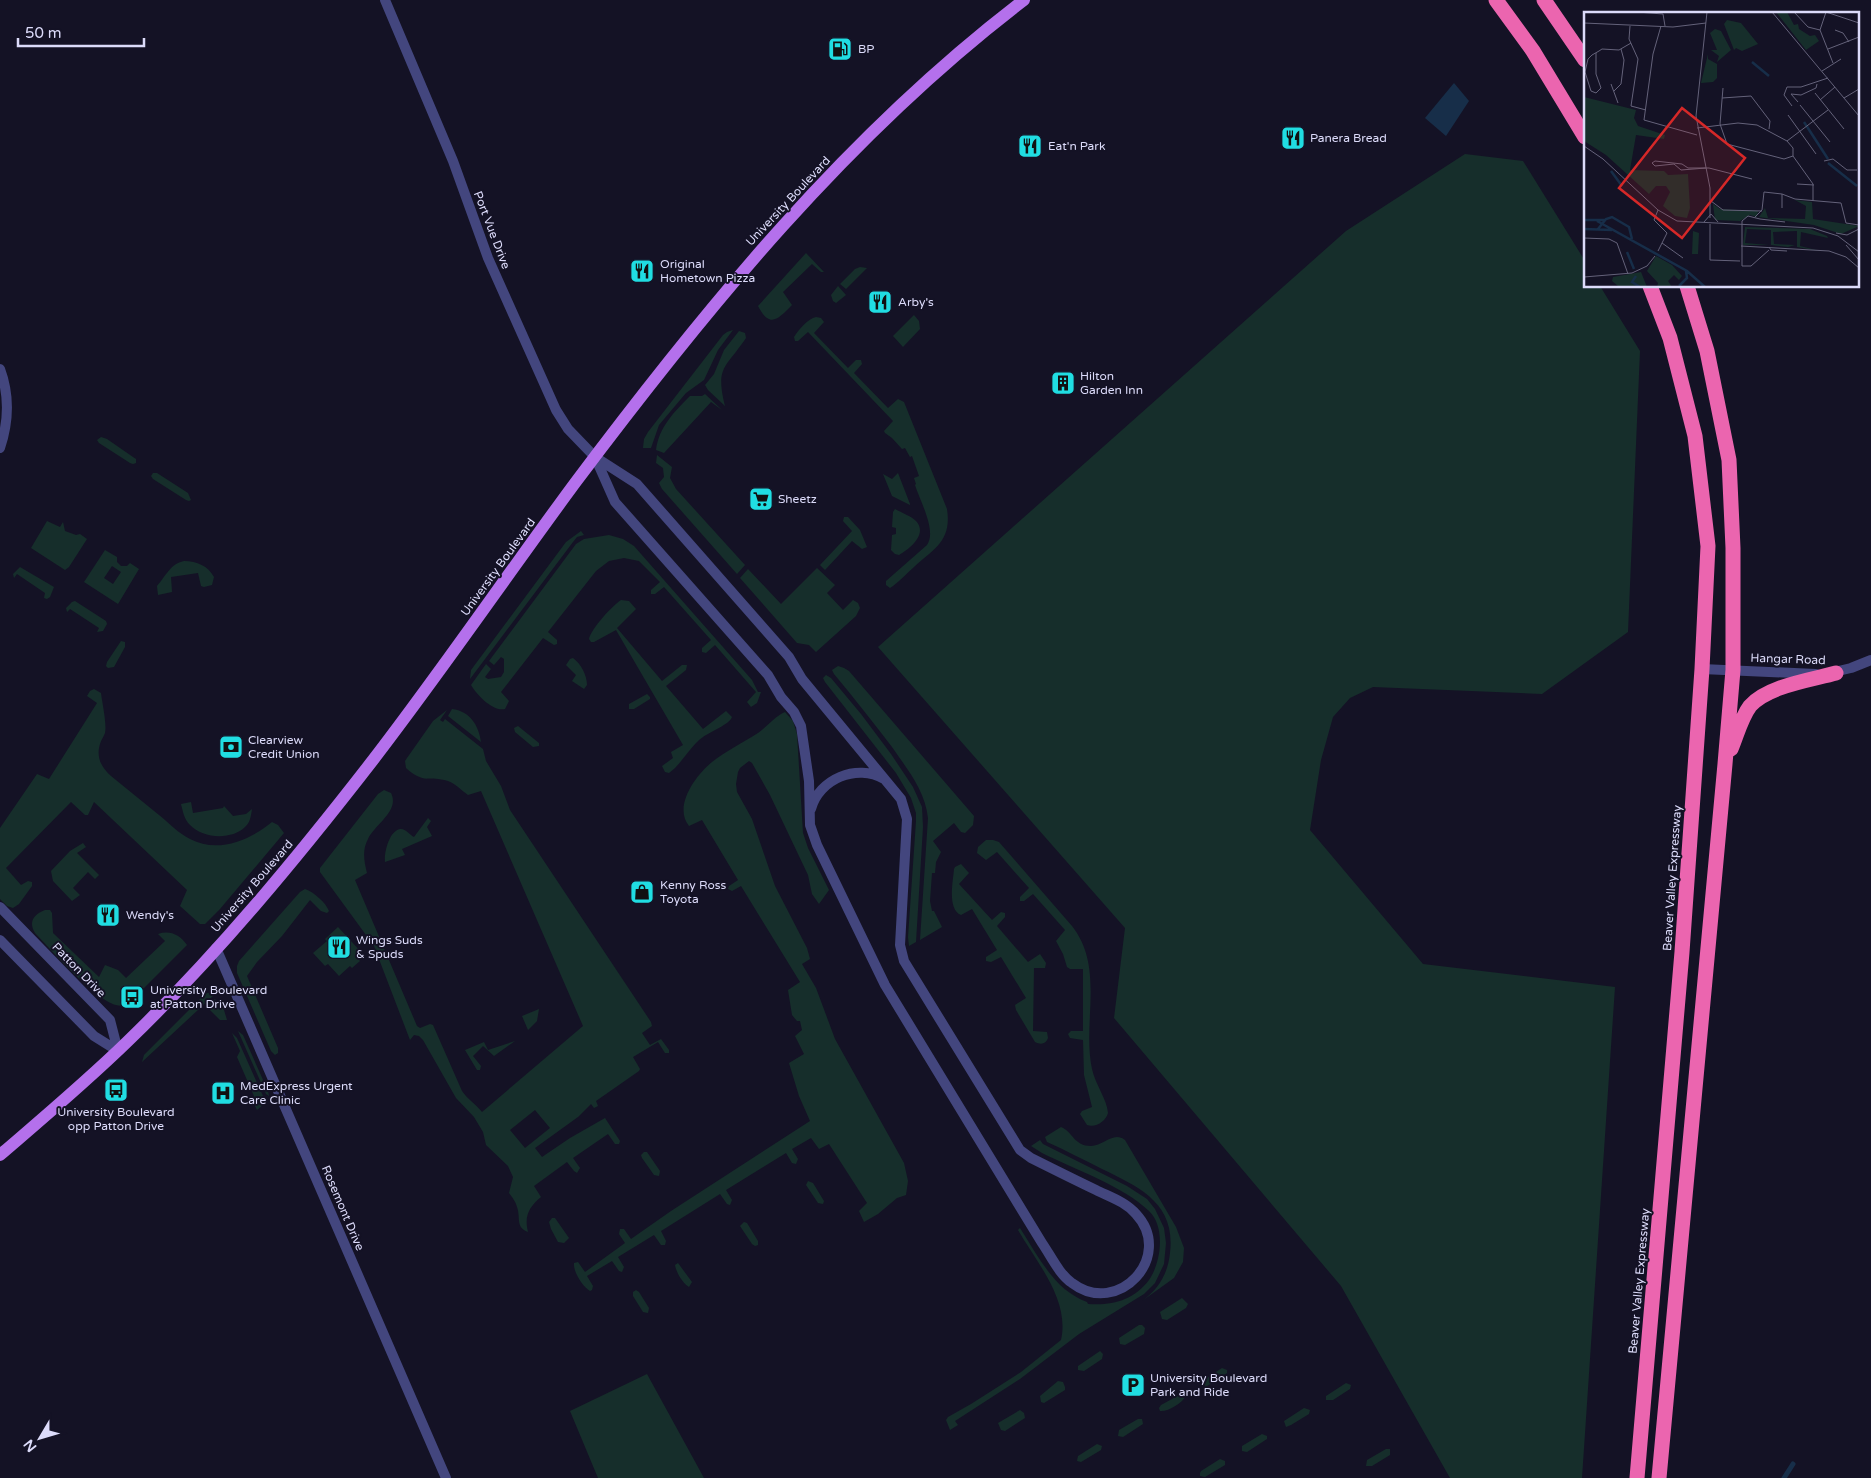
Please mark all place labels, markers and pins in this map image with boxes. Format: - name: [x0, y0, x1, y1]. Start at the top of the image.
- fuel station icon: BP: [827, 36, 853, 62]
- place label: BP: [858, 42, 874, 56]
- restaurant icon: Panera Bread: [1280, 125, 1306, 151]
- place label: Panera Bread: [1310, 131, 1387, 145]
- restaurant icon: Eat'n Park: [1017, 133, 1043, 159]
- place label: Eat'n Park: [1048, 139, 1106, 153]
- place label: Original Hometown Pizza: [660, 257, 755, 285]
- restaurant icon: Original Hometown Pizza: [629, 258, 655, 284]
- restaurant icon: Arby's: [867, 289, 893, 315]
- place label: Arby's: [898, 295, 934, 309]
- place label: Hilton Garden Inn: [1080, 369, 1143, 397]
- building icon: Hilton Garden Inn: [1050, 370, 1076, 396]
- supermarket icon: Sheetz: [748, 486, 774, 512]
- place label: Sheetz: [778, 492, 817, 506]
- place label: Clearview Credit Union: [248, 733, 320, 761]
- bank icon: Clearview Credit Union: [218, 734, 244, 760]
- place label: Kenny Ross Toyota: [660, 878, 727, 906]
- shop icon: Kenny Ross Toyota: [629, 879, 655, 905]
- restaurant icon: Wendy's: [95, 902, 121, 928]
- place label: Wendy's: [126, 908, 174, 922]
- place label: Wings Suds & Spuds: [356, 933, 423, 961]
- restaurant icon: Wings Suds & Spuds: [326, 934, 352, 960]
- place label: University Boulevard at Patton Drive: [150, 983, 267, 1011]
- bus stop icon: University Boulevard at Patton Drive: [119, 984, 145, 1010]
- bus stop icon: University Boulevard opp Patton Drive: [103, 1077, 129, 1103]
- place label: MedExpress Urgent Care Clinic: [240, 1079, 353, 1107]
- hospital icon: MedExpress Urgent Care Clinic: [210, 1080, 236, 1106]
- place label: University Boulevard opp Patton Drive: [57, 1105, 175, 1133]
- place label: University Boulevard Park and Ride: [1150, 1371, 1267, 1399]
- parking icon: University Boulevard Park and Ride: [1120, 1372, 1146, 1398]

